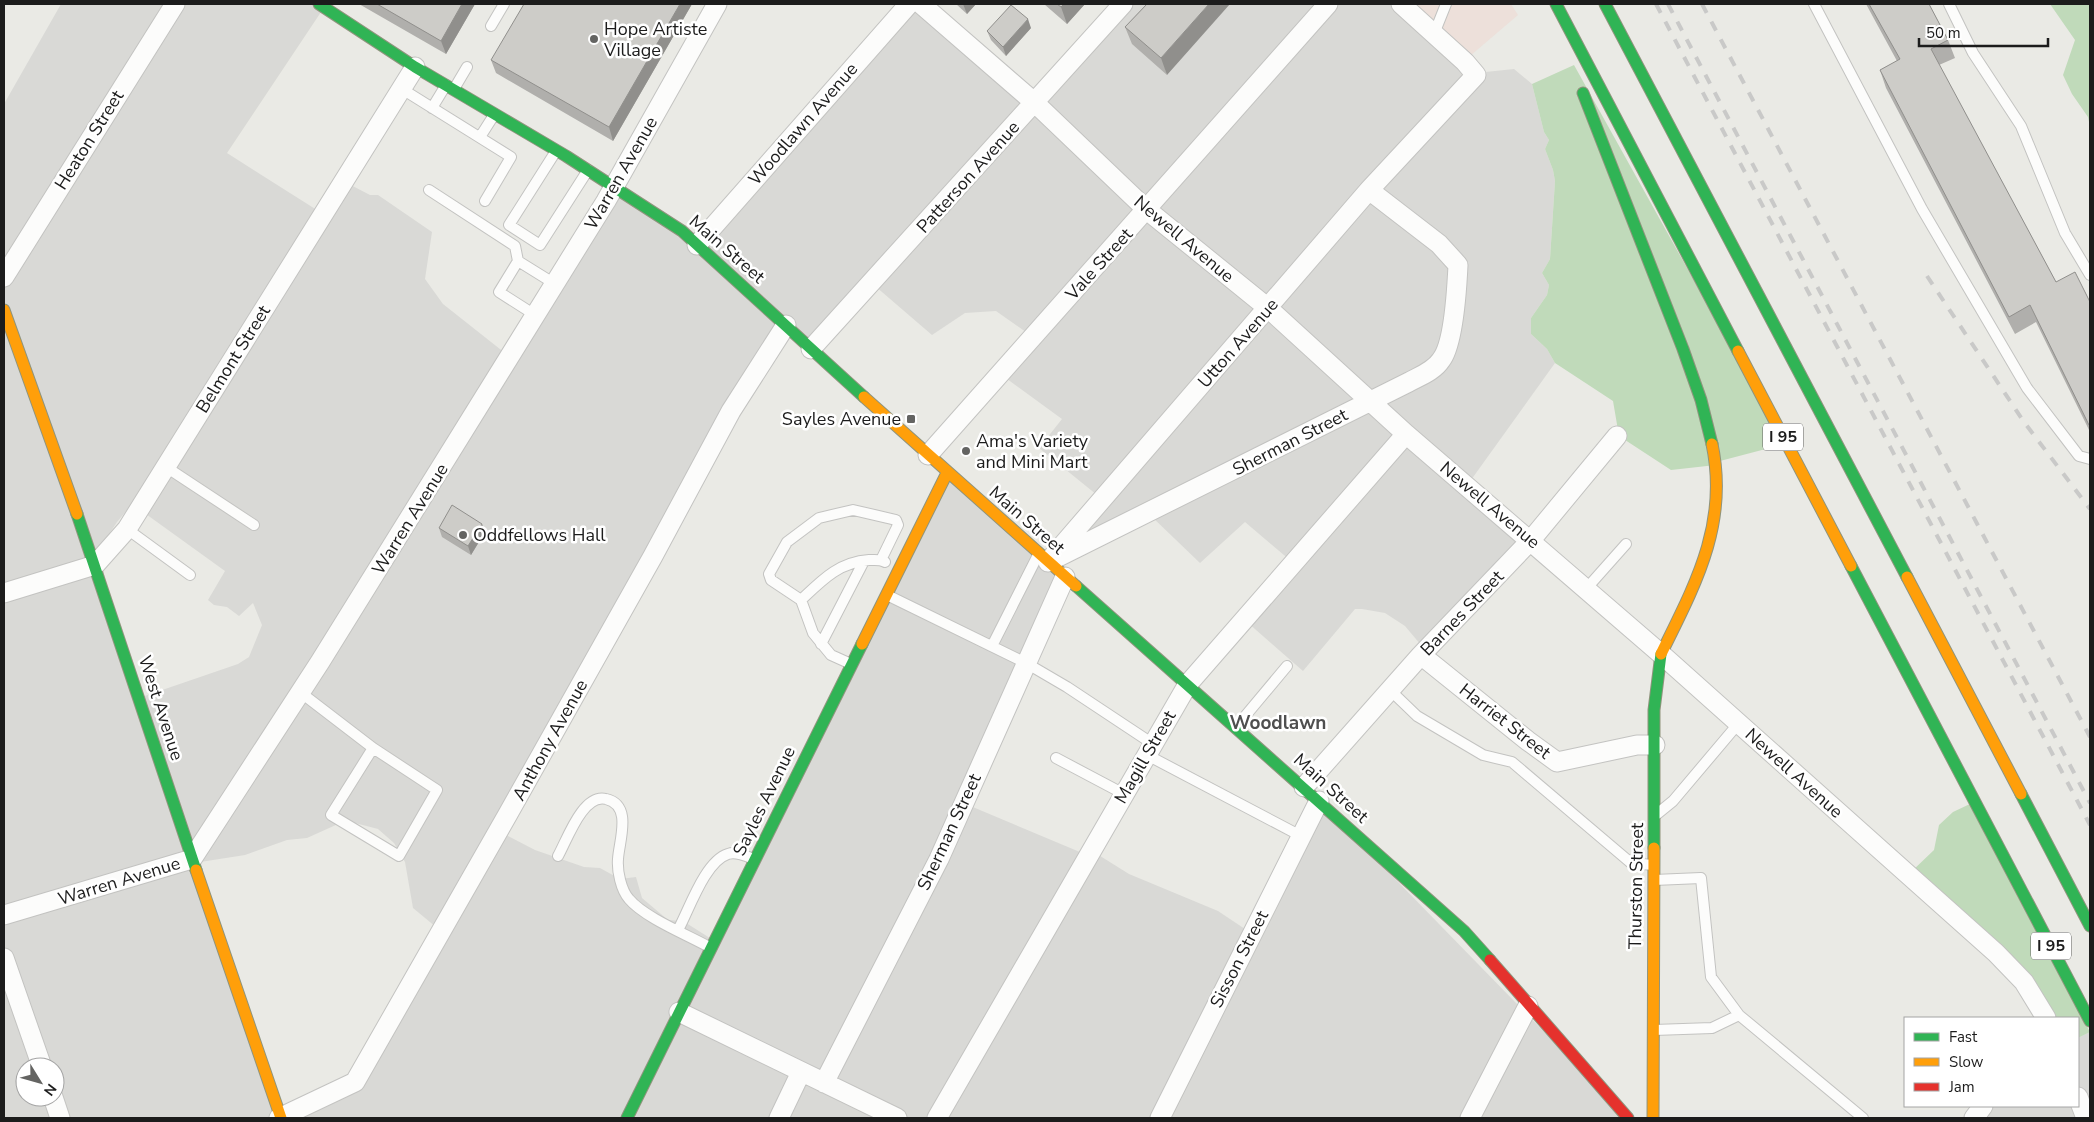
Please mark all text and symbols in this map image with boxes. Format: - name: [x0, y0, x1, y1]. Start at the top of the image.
- scale bar: [1919, 15, 2048, 47]
- place label: Hope Artiste Village: [603, 17, 707, 62]
- text: 50 m: [1926, 23, 1961, 43]
- marker: Hope Artiste Village: [588, 33, 600, 45]
- street label: Woodlawn Avenue: [743, 58, 863, 190]
- street label: Heaton Street: [49, 85, 129, 194]
- street label: Warren Avenue: [579, 112, 663, 234]
- street label: Patterson Avenue: [911, 116, 1025, 238]
- street label: Newell Avenue: [1129, 190, 1239, 288]
- street label: Main Street: [684, 209, 771, 289]
- street label: Vale Street: [1059, 222, 1138, 306]
- street label: Utton Avenue: [1192, 293, 1284, 393]
- street label: Belmont Street: [190, 300, 276, 417]
- street label: Sherman Street: [1228, 402, 1352, 481]
- place label: Sayles Avenue: [782, 407, 901, 431]
- marker: Sayles Avenue: [905, 413, 917, 425]
- road number: I 95: [1763, 424, 1803, 451]
- place label: Ama's Variety and Mini Mart: [976, 429, 1089, 474]
- marker: Ama's Variety and Mini Mart: [960, 445, 972, 457]
- street label: Newell Avenue: [1435, 456, 1545, 554]
- street label: Warren Avenue: [366, 459, 454, 579]
- street label: Main Street: [984, 480, 1071, 560]
- place label: Oddfellows Hall: [473, 523, 606, 547]
- marker: Oddfellows Hall: [457, 529, 469, 541]
- street label: Barnes Street: [1415, 564, 1509, 661]
- street label: West Avenue: [133, 652, 189, 764]
- street label: Anthony Avenue: [507, 675, 593, 805]
- street label: Harriet Street: [1454, 678, 1556, 765]
- street label: Magill Street: [1109, 705, 1182, 808]
- district label: Woodlawn: [1230, 710, 1326, 736]
- street label: Newell Avenue: [1740, 723, 1848, 823]
- street label: Sayles Avenue: [727, 742, 801, 860]
- street label: Main Street: [1288, 748, 1374, 829]
- street label: Sherman Street: [911, 769, 987, 894]
- street label: Thurston Street: [1623, 822, 1649, 949]
- street label: Warren Avenue: [55, 851, 183, 911]
- street label: Sisson Street: [1204, 905, 1274, 1012]
- road number: I 95: [2031, 932, 2071, 959]
- legend: [1904, 1017, 2079, 1107]
- text: Fast: [1949, 1027, 1978, 1047]
- text: Slow: [1949, 1052, 1984, 1072]
- north arrow: [15, 1057, 65, 1107]
- text: Jam: [1948, 1077, 1975, 1097]
- text: N: [39, 1080, 61, 1099]

